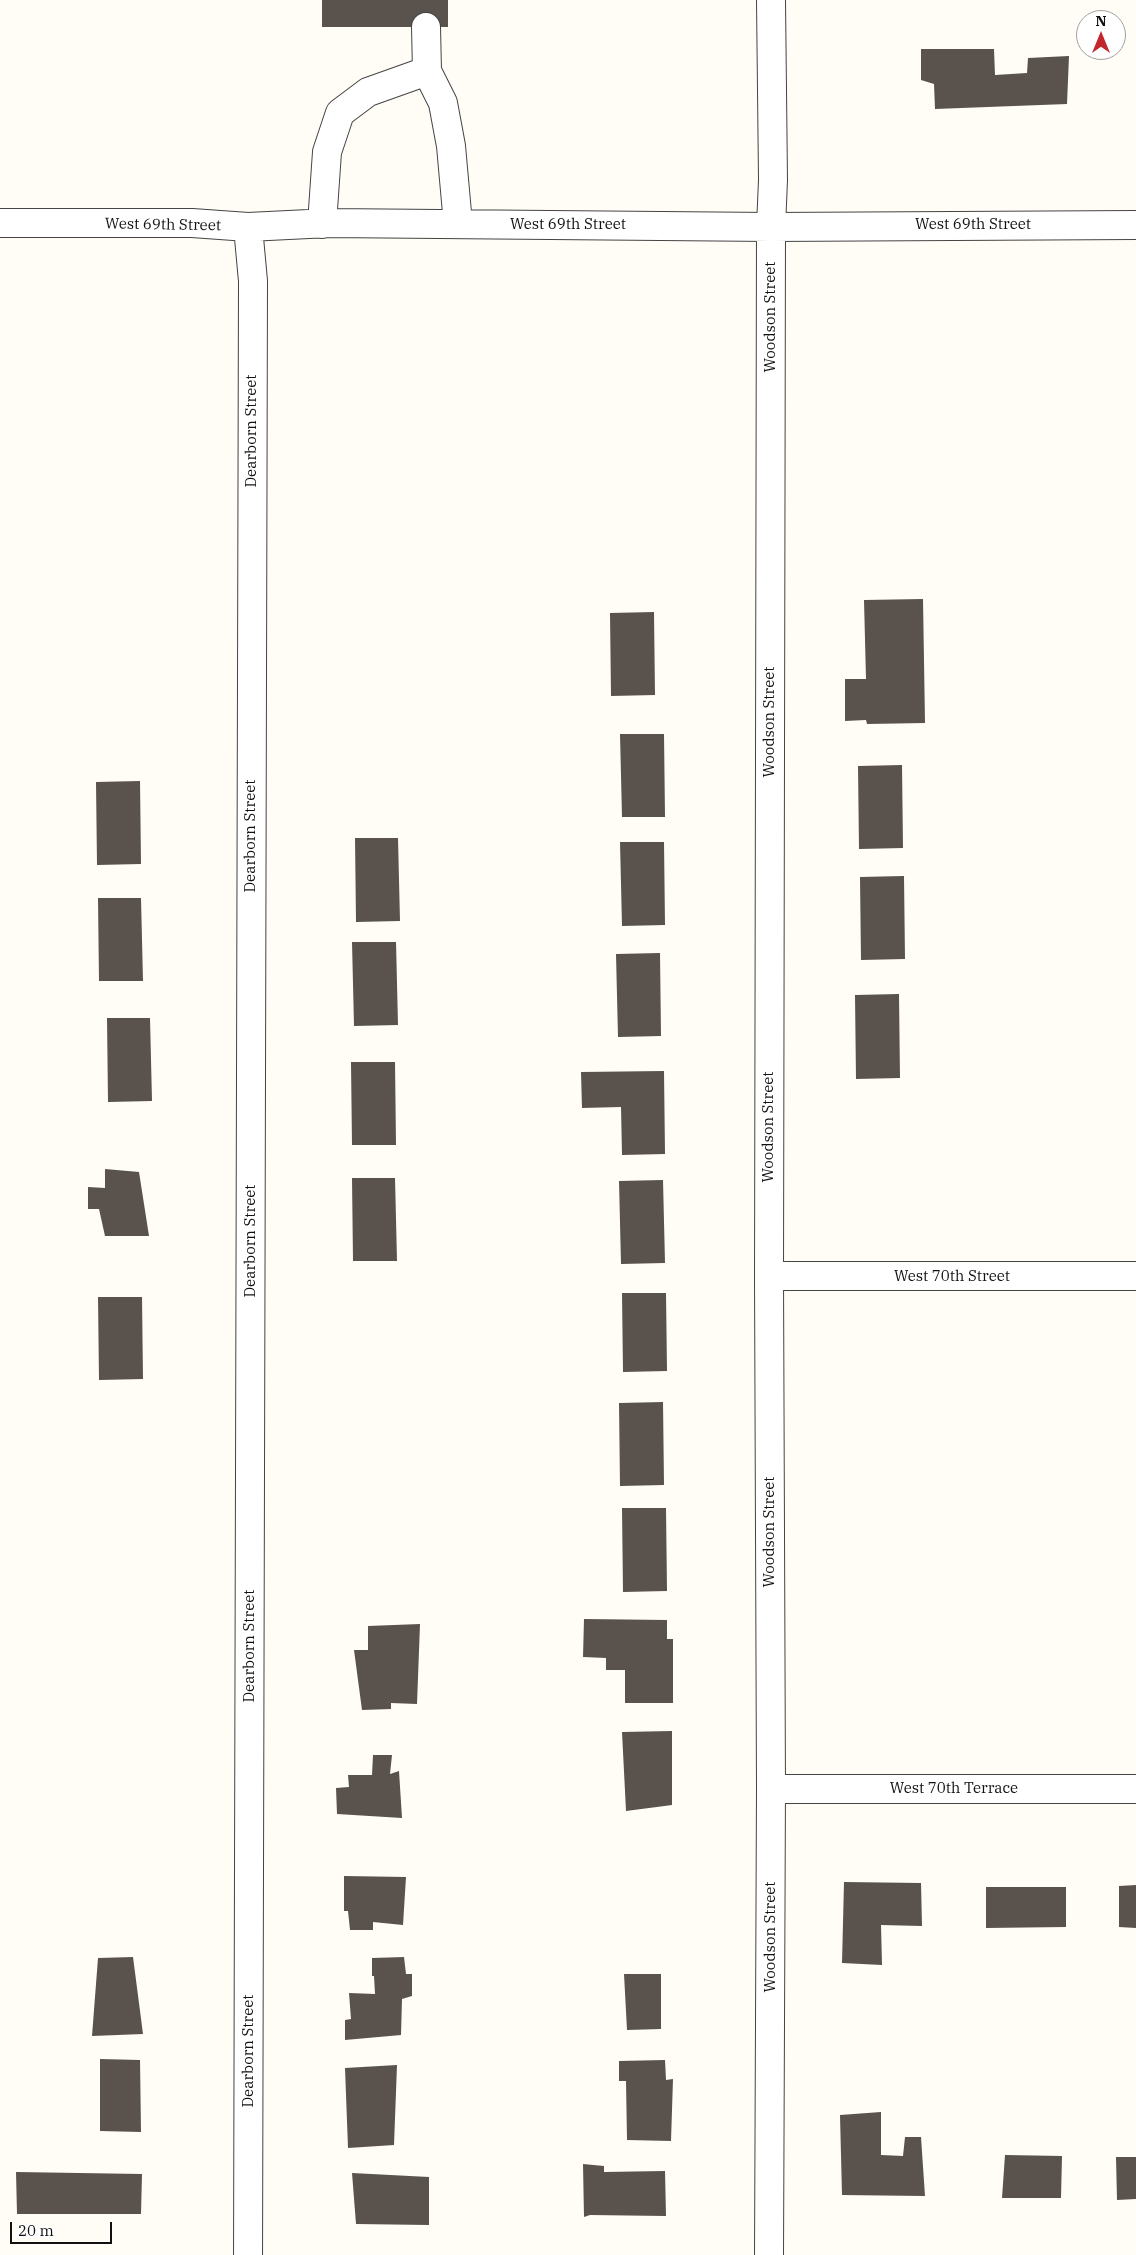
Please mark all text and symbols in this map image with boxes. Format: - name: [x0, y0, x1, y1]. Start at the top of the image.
- north arrow: [1076, 10, 1126, 60]
- text: N: [1095, 12, 1107, 30]
- street label: West 69th Street: [105, 215, 221, 235]
- street label: West 69th Street: [510, 216, 626, 234]
- street label: West 69th Street: [915, 216, 1031, 234]
- street label: Woodson Street: [762, 261, 780, 373]
- street label: Dearborn Street: [243, 374, 261, 488]
- street label: Woodson Street: [761, 666, 779, 778]
- street label: Dearborn Street: [242, 779, 260, 893]
- street label: Woodson Street: [760, 1071, 778, 1183]
- street label: Dearborn Street: [242, 1184, 260, 1298]
- street label: West 70th Street: [894, 1268, 1010, 1286]
- street label: Woodson Street: [761, 1476, 779, 1588]
- street label: Dearborn Street: [241, 1589, 259, 1703]
- street label: West 70th Terrace: [890, 1780, 1018, 1798]
- street label: Woodson Street: [762, 1881, 780, 1993]
- street label: Dearborn Street: [240, 1994, 258, 2108]
- scale bar: [12, 2212, 115, 2244]
- text: 20 m: [18, 2221, 54, 2240]

